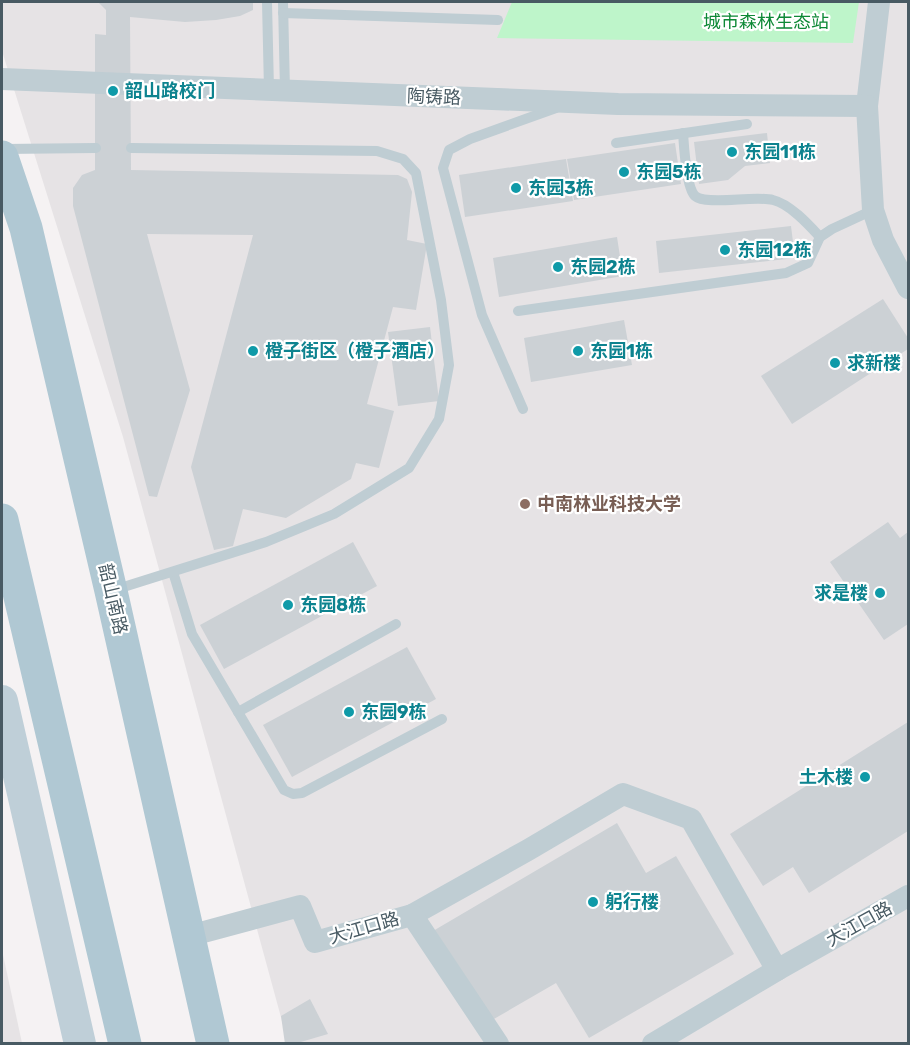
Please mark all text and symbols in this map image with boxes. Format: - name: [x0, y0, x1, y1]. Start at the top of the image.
- park label: 城市森林生态站: [703, 11, 829, 33]
- place label: 韶山路校门: [125, 80, 215, 102]
- marker: 韶山路校门: [106, 84, 120, 98]
- street label: 陶铸路: [407, 85, 461, 109]
- place label: 东园11栋: [744, 141, 816, 163]
- marker: 东园11栋: [725, 145, 739, 159]
- place label: 东园5栋: [636, 161, 702, 183]
- marker: 东园5栋: [617, 165, 631, 179]
- place label: 东园3栋: [528, 177, 594, 199]
- marker: 东园3栋: [509, 181, 523, 195]
- place label: 东园12栋: [737, 239, 812, 261]
- marker: 东园12栋: [718, 243, 732, 257]
- place label: 东园2栋: [570, 256, 636, 278]
- marker: 东园2栋: [551, 260, 565, 274]
- place label: 橙子街区（橙子酒店）: [265, 340, 445, 362]
- place label: 东园1栋: [590, 340, 653, 362]
- marker: 橙子街区（橙子酒店）: [246, 344, 260, 358]
- marker: 东园1栋: [571, 344, 585, 358]
- place label: 求新楼: [847, 352, 901, 374]
- marker: 求新楼: [828, 356, 842, 370]
- place label: 中南林业科技大学: [537, 493, 681, 515]
- marker: 中南林业科技大学: [518, 497, 532, 511]
- street label: 韶山南路: [94, 561, 132, 637]
- place label: 求是楼: [814, 582, 868, 604]
- marker: 求是楼: [873, 586, 887, 600]
- place label: 东园8栋: [300, 594, 366, 616]
- marker: 东园8栋: [281, 598, 295, 612]
- place label: 东园9栋: [361, 701, 427, 723]
- marker: 东园9栋: [342, 705, 356, 719]
- place label: 土木楼: [799, 766, 853, 788]
- marker: 土木楼: [858, 770, 872, 784]
- place label: 躬行楼: [605, 891, 659, 913]
- marker: 躬行楼: [586, 895, 600, 909]
- street label: 大江口路: [822, 897, 896, 951]
- street label: 大江口路: [326, 908, 402, 948]

